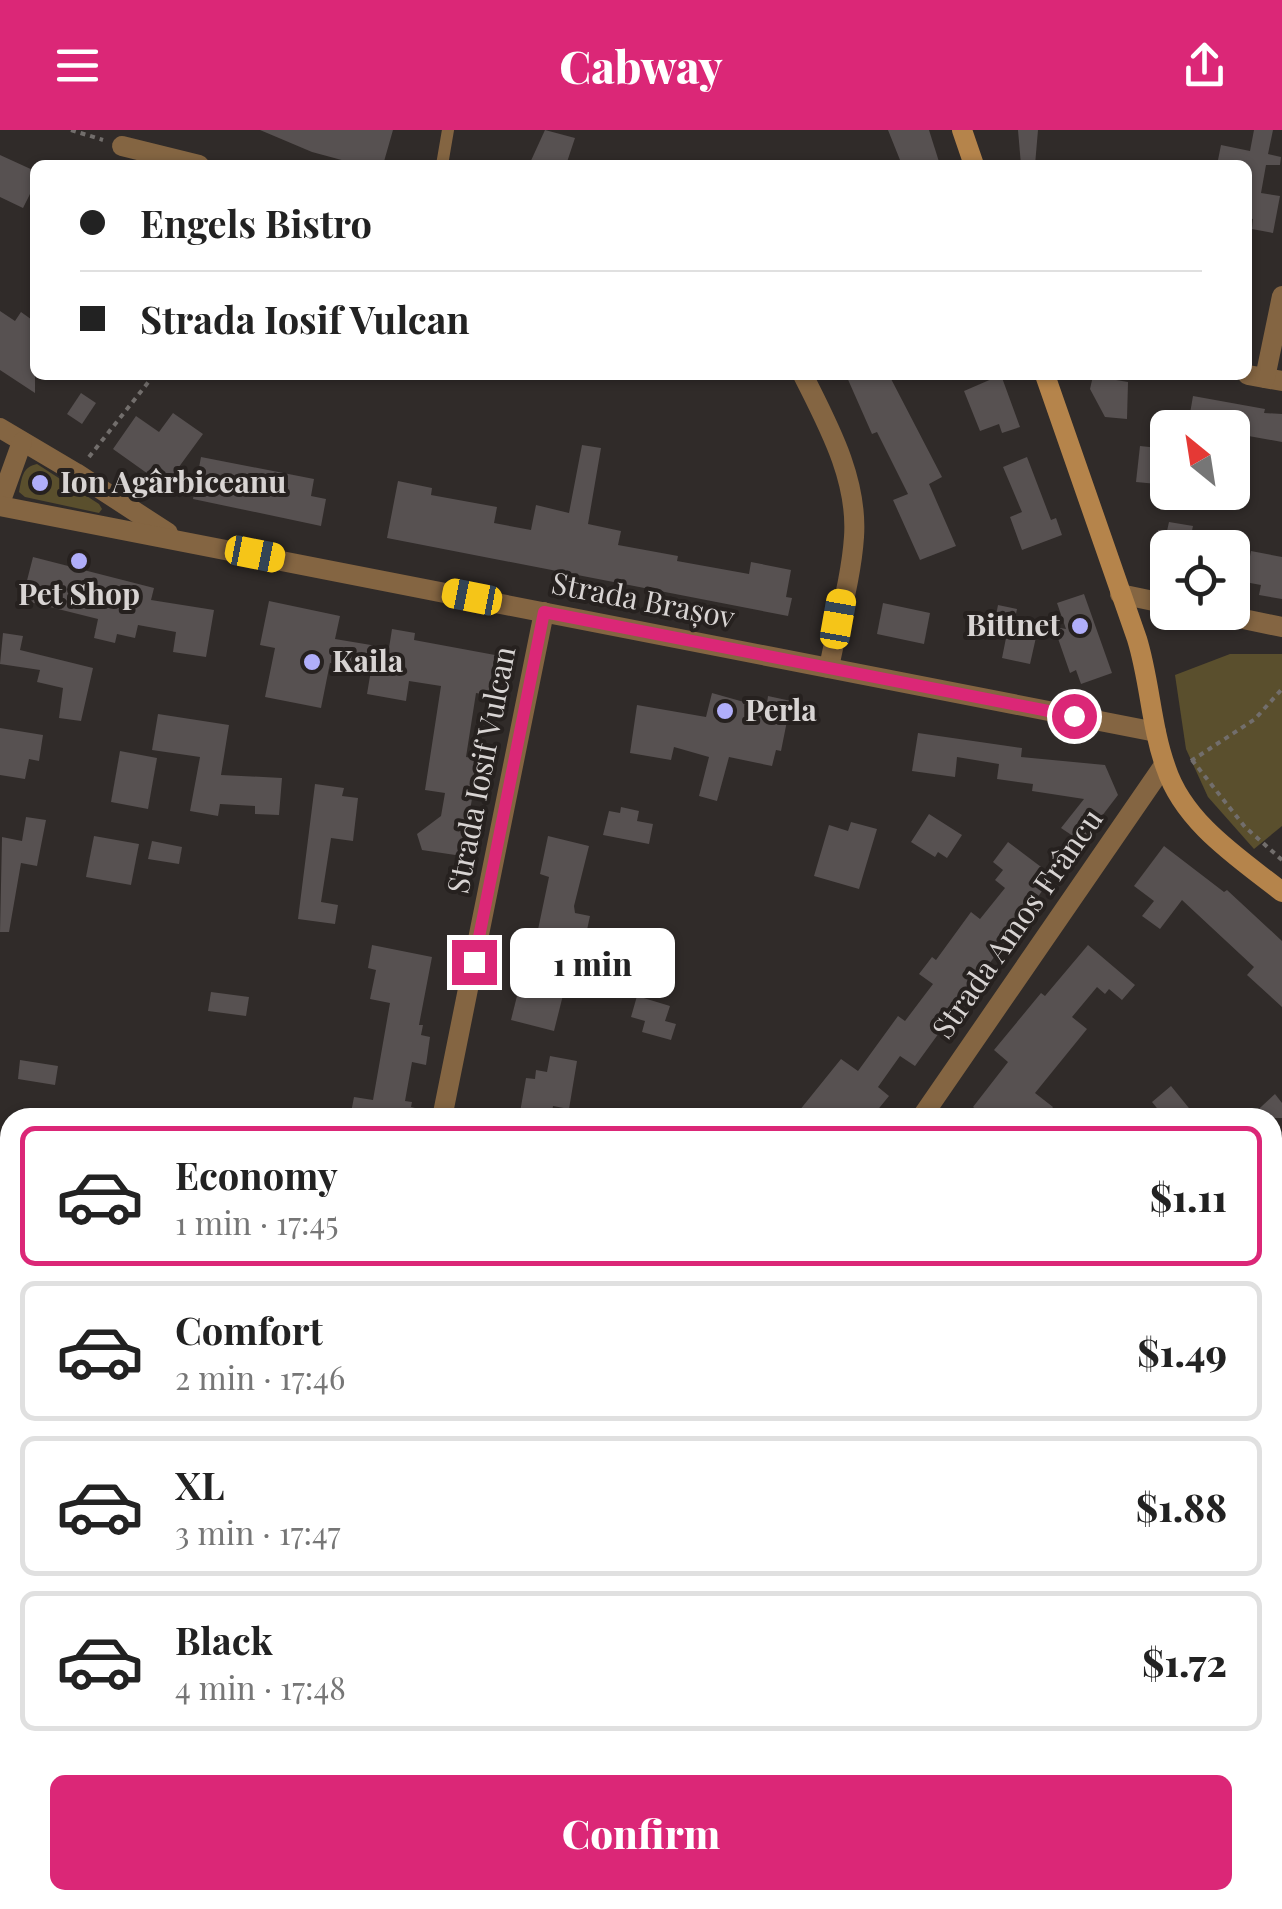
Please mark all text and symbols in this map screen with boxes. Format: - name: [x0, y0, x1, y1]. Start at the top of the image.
- text: Cabway: [559, 35, 723, 95]
- icon: menu: [50, 38, 105, 93]
- icon: share: [1177, 38, 1232, 93]
- text: Engels Bistro: [140, 197, 372, 248]
- text: Strada Iosif Vulcan: [140, 293, 470, 344]
- north arrow: [1150, 410, 1250, 510]
- map controls: [1150, 410, 1250, 630]
- place label: Ion Agârbiceanu: [60, 461, 286, 501]
- marker: Ion Agârbiceanu: [29, 472, 51, 494]
- button: locate: [1150, 530, 1250, 630]
- car: [223, 534, 287, 574]
- marker: Pet Shop: [68, 550, 90, 572]
- street label: Strada Brașov: [548, 562, 739, 636]
- place label: Pet Shop: [18, 573, 140, 613]
- car: [440, 577, 504, 617]
- car: [818, 587, 858, 651]
- place label: Bittnet: [966, 604, 1060, 644]
- marker: Bittnet: [1069, 615, 1091, 637]
- place label: Kaila: [332, 640, 404, 680]
- street label: Strada Iosif Vulcan: [436, 643, 524, 897]
- marker: Kaila: [301, 651, 323, 673]
- place label: Perla: [745, 689, 817, 729]
- route start: [1052, 694, 1097, 739]
- marker: Perla: [714, 700, 736, 722]
- street label: Strada Amos Frâncu: [922, 800, 1111, 1046]
- callout: 1 min: [509, 927, 674, 997]
- route end: [452, 940, 497, 985]
- text: 1 min: [553, 941, 632, 984]
- text: Economy: [175, 1149, 338, 1200]
- icon: car: [55, 1151, 145, 1241]
- text: $1.11: [1150, 1171, 1227, 1222]
- text: 1 min · 17:45: [175, 1200, 339, 1243]
- text: Comfort: [175, 1304, 323, 1355]
- icon: car: [55, 1306, 145, 1396]
- text: $1.49: [1137, 1326, 1227, 1377]
- text: 2 min · 17:46: [175, 1355, 345, 1398]
- text: XL: [175, 1459, 224, 1510]
- icon: car: [55, 1461, 145, 1551]
- text: $1.88: [1136, 1481, 1227, 1532]
- text: 3 min · 17:47: [175, 1510, 340, 1553]
- text: Black: [175, 1614, 273, 1665]
- icon: car: [55, 1616, 145, 1706]
- text: $1.72: [1142, 1636, 1227, 1687]
- text: 4 min · 17:48: [175, 1665, 346, 1708]
- button: Confirm: [50, 1775, 1232, 1890]

